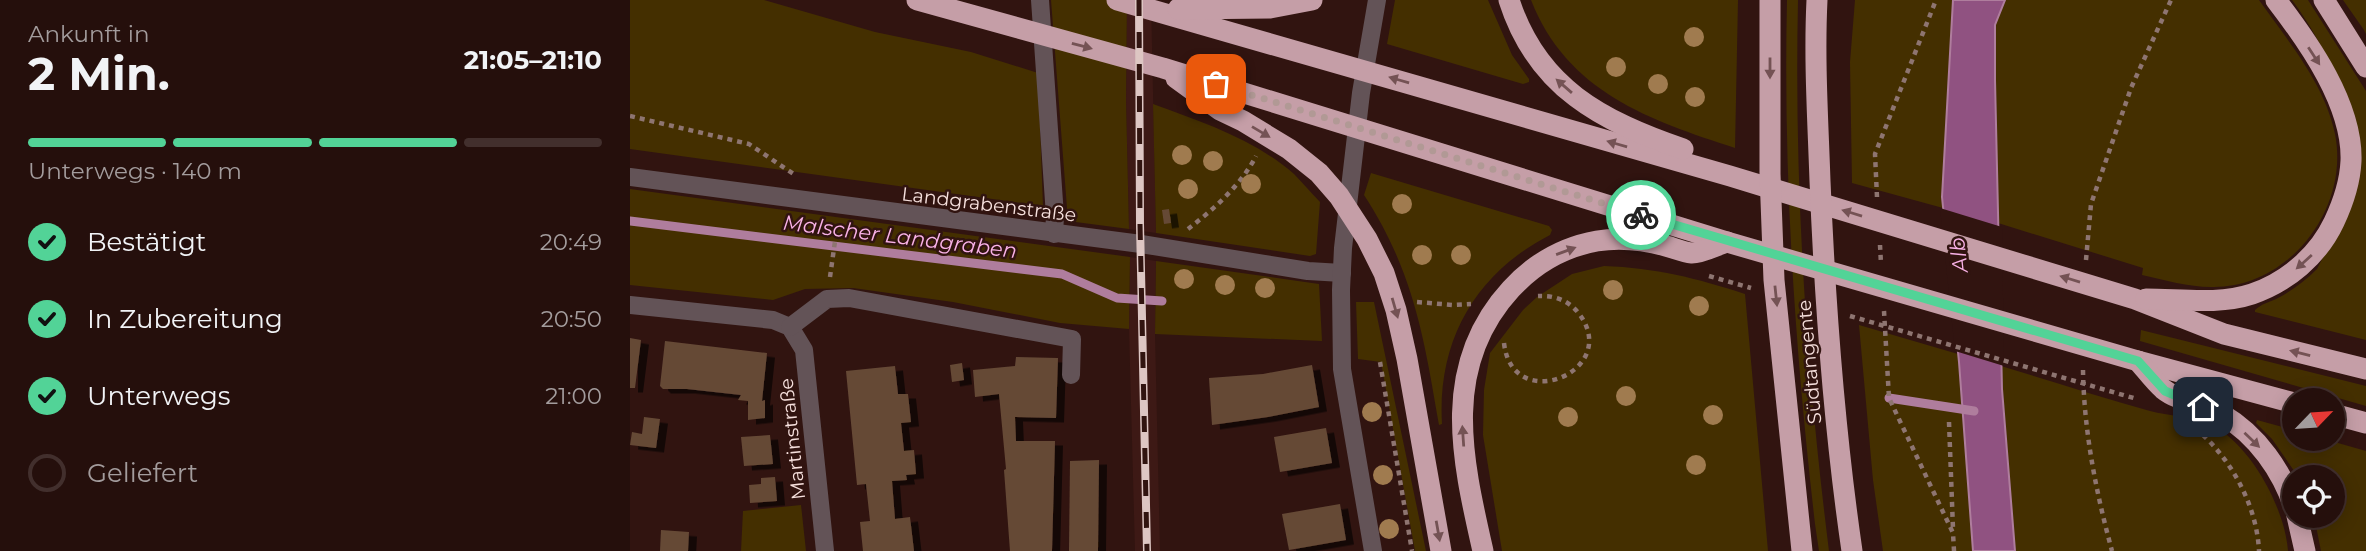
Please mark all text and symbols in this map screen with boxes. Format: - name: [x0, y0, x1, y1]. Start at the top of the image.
- text: Ankunft in: [28, 20, 149, 48]
- one-way arrow: [1071, 41, 1092, 51]
- text: 21:05–21:10: [464, 44, 602, 76]
- text: 2 Min.: [28, 45, 170, 102]
- one-way arrow: [2308, 47, 2321, 66]
- pin: [1186, 54, 1246, 114]
- one-way arrow: [1764, 57, 1776, 79]
- icon: bag: [1197, 65, 1235, 103]
- one-way arrow: [1388, 75, 1409, 85]
- one-way arrow: [1555, 79, 1572, 94]
- one-way arrow: [1251, 125, 1270, 138]
- one-way arrow: [1606, 138, 1627, 148]
- text: Unterwegs · 140 m: [28, 157, 242, 185]
- courier: [1606, 180, 1676, 250]
- street label: Landgrabenstraße: [900, 182, 1077, 227]
- icon: bike: [1622, 196, 1660, 234]
- one-way arrow: [1842, 208, 1863, 218]
- water label: Malscher Landgraben: [782, 210, 1018, 263]
- icon: check: [28, 223, 66, 261]
- text: Bestätigt: [87, 226, 206, 258]
- text: 20:49: [540, 228, 602, 256]
- water label: Alb: [1944, 236, 1973, 276]
- one-way arrow: [1555, 245, 1576, 256]
- one-way arrow: [2295, 254, 2313, 270]
- one-way arrow: [2059, 274, 2080, 284]
- one-way arrow: [1771, 285, 1782, 307]
- one-way arrow: [1390, 297, 1400, 318]
- street label: Südtangente: [1793, 299, 1826, 425]
- icon: check: [28, 300, 66, 338]
- text: In Zubereitung: [87, 303, 283, 335]
- text: 20:50: [541, 305, 602, 333]
- one-way arrow: [2289, 347, 2311, 358]
- icon: check: [28, 377, 66, 415]
- street label: Martinstraße: [775, 377, 810, 501]
- pin: [2173, 377, 2233, 437]
- text: Unterwegs: [87, 380, 230, 412]
- text: 21:00: [545, 382, 602, 410]
- icon: home: [2184, 388, 2222, 426]
- north arrow: [2282, 388, 2345, 452]
- map controls: [2282, 388, 2345, 528]
- one-way arrow: [1457, 424, 1468, 446]
- one-way arrow: [2244, 431, 2261, 448]
- text: Geliefert: [87, 457, 198, 489]
- button: locate: [2282, 465, 2345, 528]
- one-way arrow: [1433, 520, 1444, 542]

